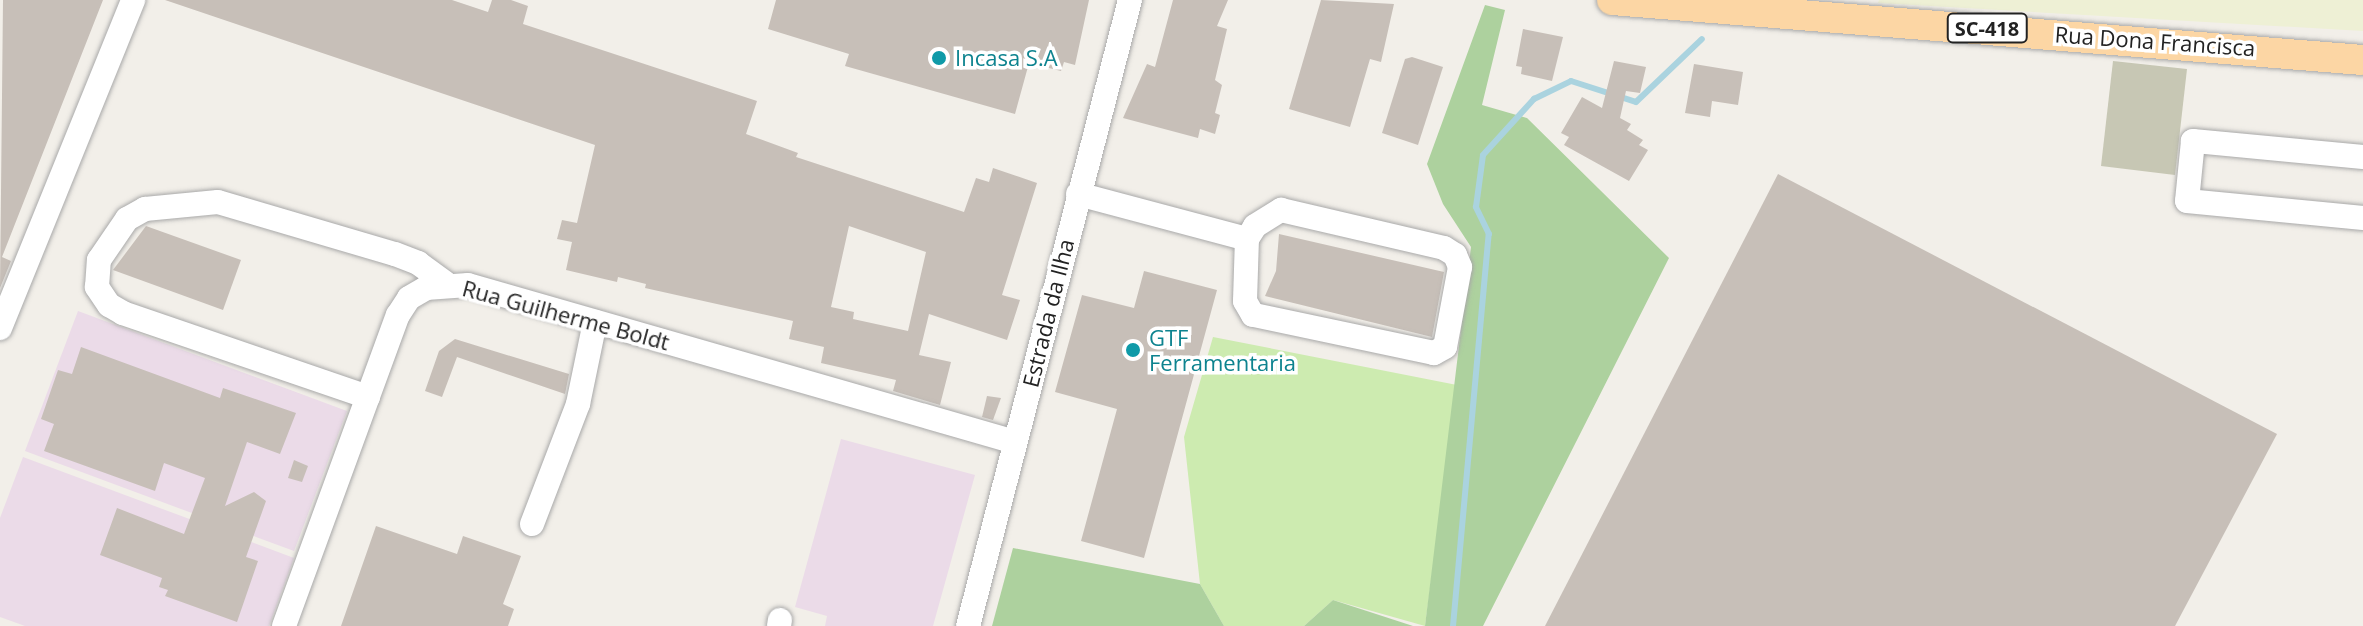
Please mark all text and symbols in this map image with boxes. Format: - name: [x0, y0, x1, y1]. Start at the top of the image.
- road number: SC-418: [1945, 12, 2029, 44]
- street label: Rua Dona Francisca: [2054, 21, 2256, 61]
- place label: Incasa S.A: [955, 45, 1058, 71]
- marker: Incasa S.A: [930, 49, 948, 67]
- street label: Estrada da Ilha: [1017, 236, 1079, 390]
- street label: Rua Guilherme Boldt: [460, 275, 672, 355]
- place label: GTF Ferramentaria: [1149, 324, 1296, 376]
- marker: GTF Ferramentaria: [1124, 341, 1142, 359]

